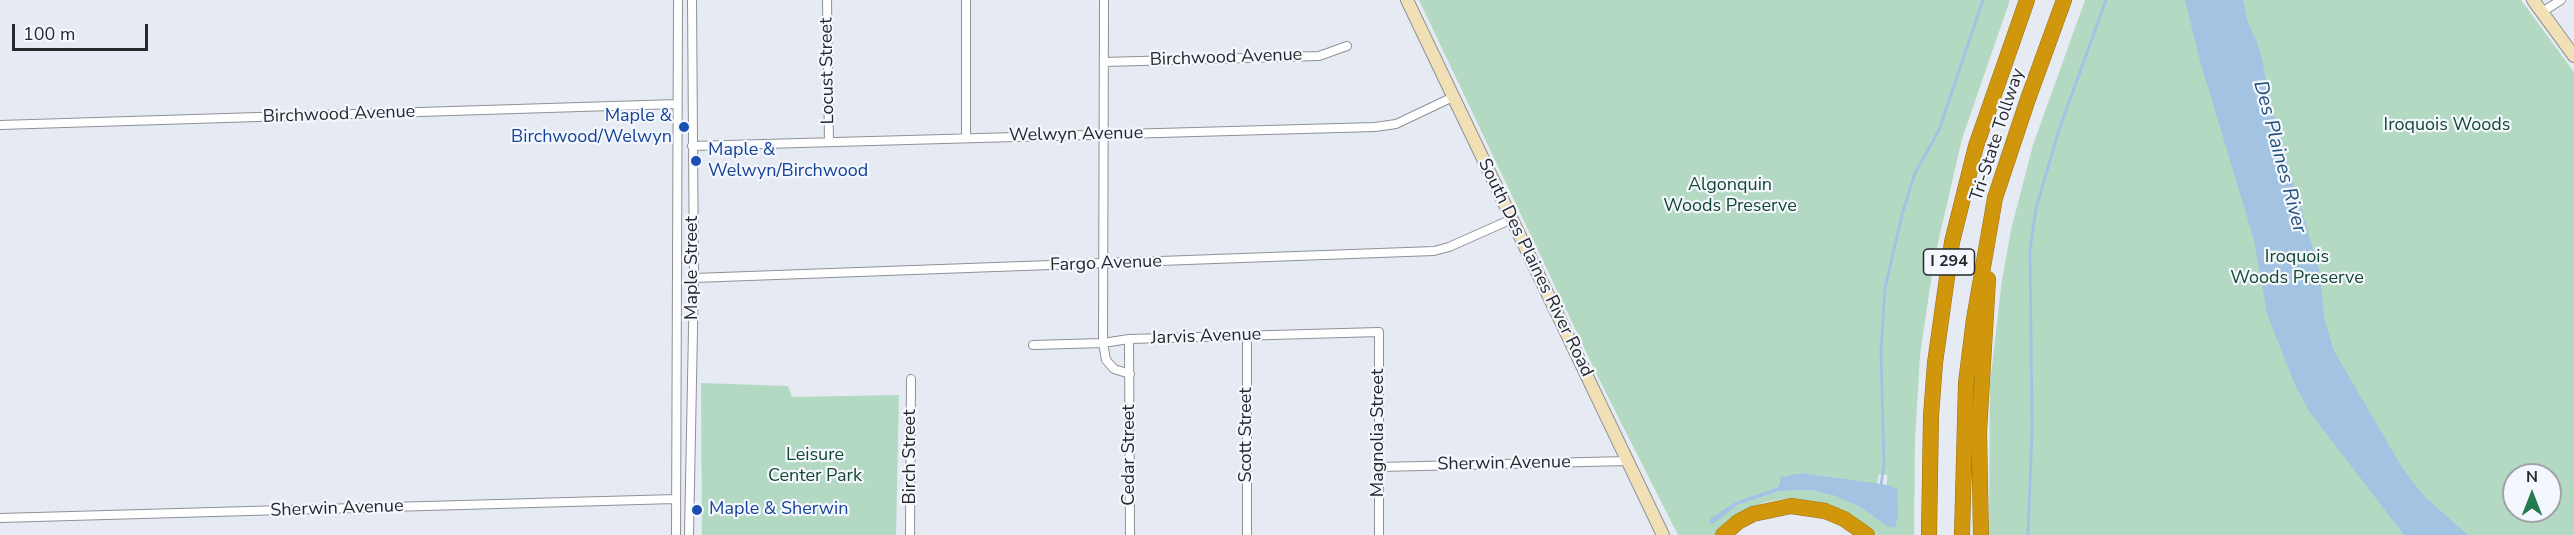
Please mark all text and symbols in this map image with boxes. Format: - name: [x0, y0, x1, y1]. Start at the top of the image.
- scale bar: [15, 12, 152, 50]
- street label: Locust Street: [816, 17, 840, 125]
- text: 100 m: [23, 22, 75, 46]
- street label: Birchwood Avenue: [1149, 45, 1303, 71]
- street label: Tri-State Tollway: [1966, 66, 2030, 204]
- water label: Des Plaines River: [2247, 78, 2311, 236]
- street label: Birchwood Avenue: [262, 102, 416, 128]
- place label: Maple & Birchwood/Welwyn: [511, 106, 672, 148]
- park label: Iroquois Woods: [2384, 115, 2510, 137]
- marker: Maple & Birchwood/Welwyn: [677, 120, 691, 134]
- street label: Welwyn Avenue: [1009, 123, 1143, 147]
- place label: Maple & Welwyn/Birchwood: [708, 140, 868, 182]
- marker: Maple & Welwyn/Birchwood: [689, 154, 703, 168]
- street label: South Des Plaines River Road: [1473, 155, 1597, 381]
- park label: Algonquin Woods Preserve: [1663, 175, 1797, 218]
- street label: Maple Street: [682, 216, 704, 320]
- park label: Iroquois Woods Preserve: [2230, 247, 2364, 290]
- road number: I 294: [1924, 249, 1974, 275]
- street label: Fargo Avenue: [1050, 251, 1162, 277]
- street label: Jarvis Avenue: [1150, 324, 1262, 350]
- street label: Magnolia Street: [1368, 369, 1390, 497]
- street label: Scott Street: [1236, 387, 1258, 483]
- street label: Cedar Street: [1119, 404, 1141, 506]
- street label: Birch Street: [900, 410, 922, 504]
- park label: Leisure Center Park: [768, 445, 862, 488]
- street label: Sherwin Avenue: [1437, 452, 1571, 476]
- north arrow: [2502, 463, 2562, 523]
- text: N: [2526, 466, 2538, 488]
- street label: Sherwin Avenue: [270, 496, 404, 522]
- place label: Maple & Sherwin: [709, 499, 848, 521]
- marker: Maple & Sherwin: [690, 503, 704, 517]

